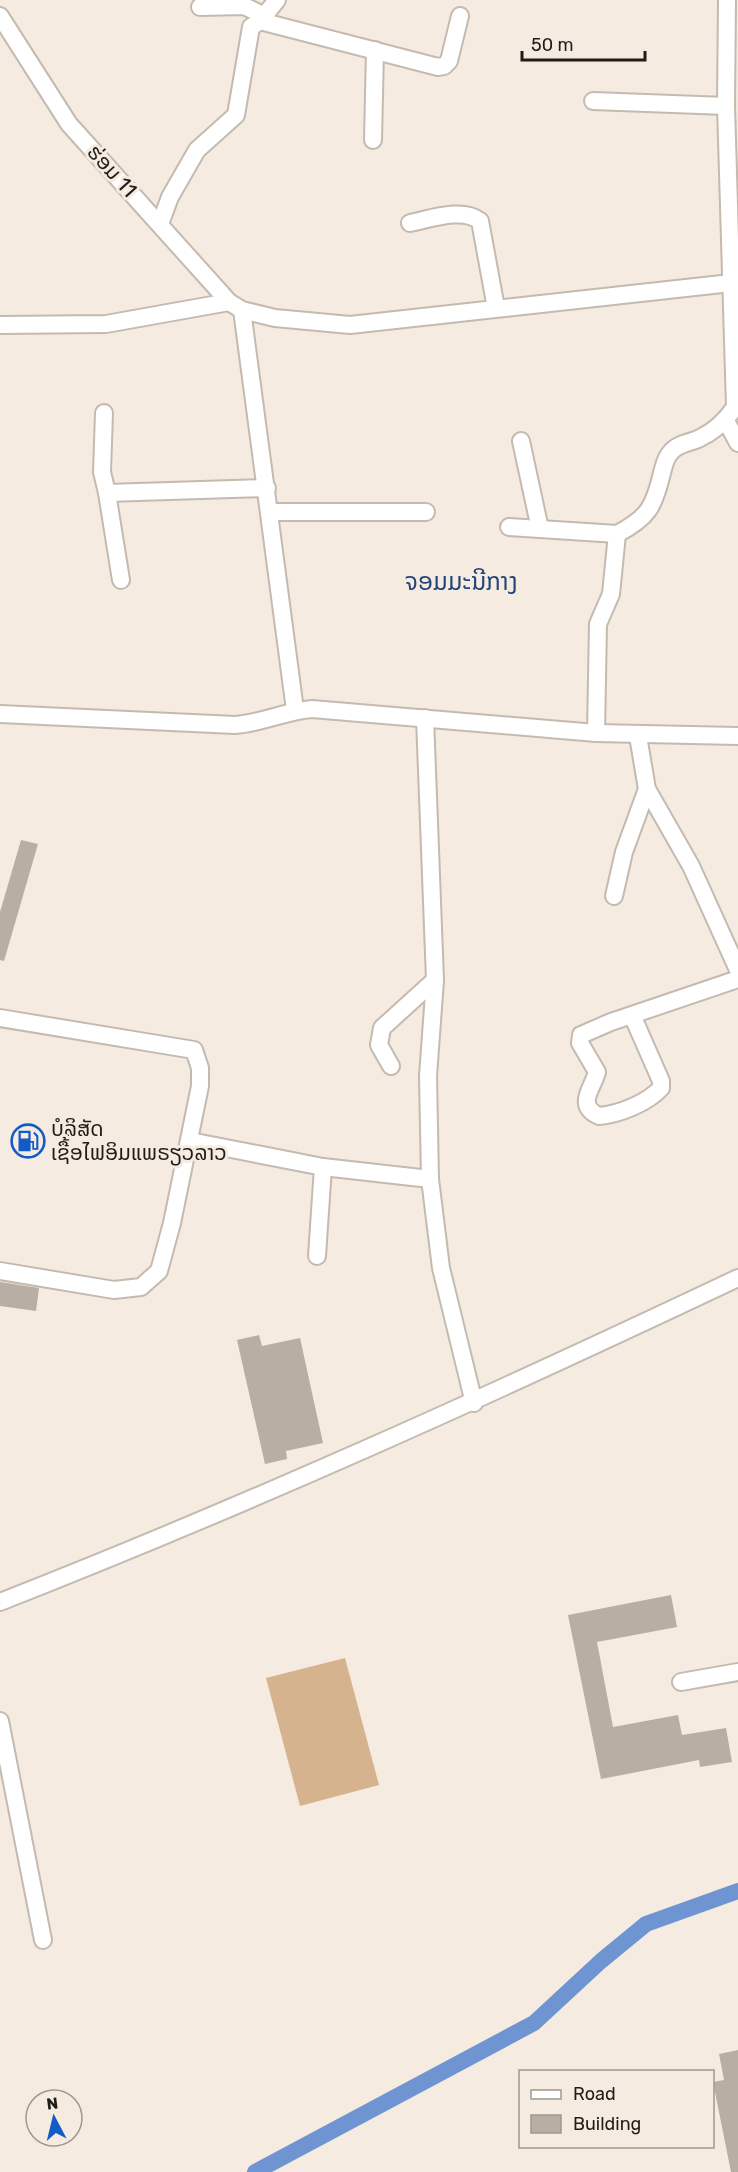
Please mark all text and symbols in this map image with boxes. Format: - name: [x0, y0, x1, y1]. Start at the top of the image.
- scale bar: [522, 24, 645, 62]
- text: 50 m: [531, 34, 574, 56]
- street label: ຮ່ອມ 11: [82, 139, 142, 202]
- district label: ຈອມມະນີກາງ: [405, 568, 517, 596]
- place label: ບໍລິສັດ ເຊື້ອໄຟອິມແພຣຽວລາວ: [51, 1116, 227, 1166]
- fuel station icon: ບໍລິສັດ ເຊື້ອໄຟອິມແພຣຽວລາວ: [10, 1123, 46, 1159]
- legend: [519, 2070, 714, 2148]
- text: Road: [573, 2083, 616, 2105]
- north arrow: [24, 2088, 84, 2148]
- text: N: [45, 2093, 59, 2114]
- text: Building: [573, 2113, 641, 2135]

